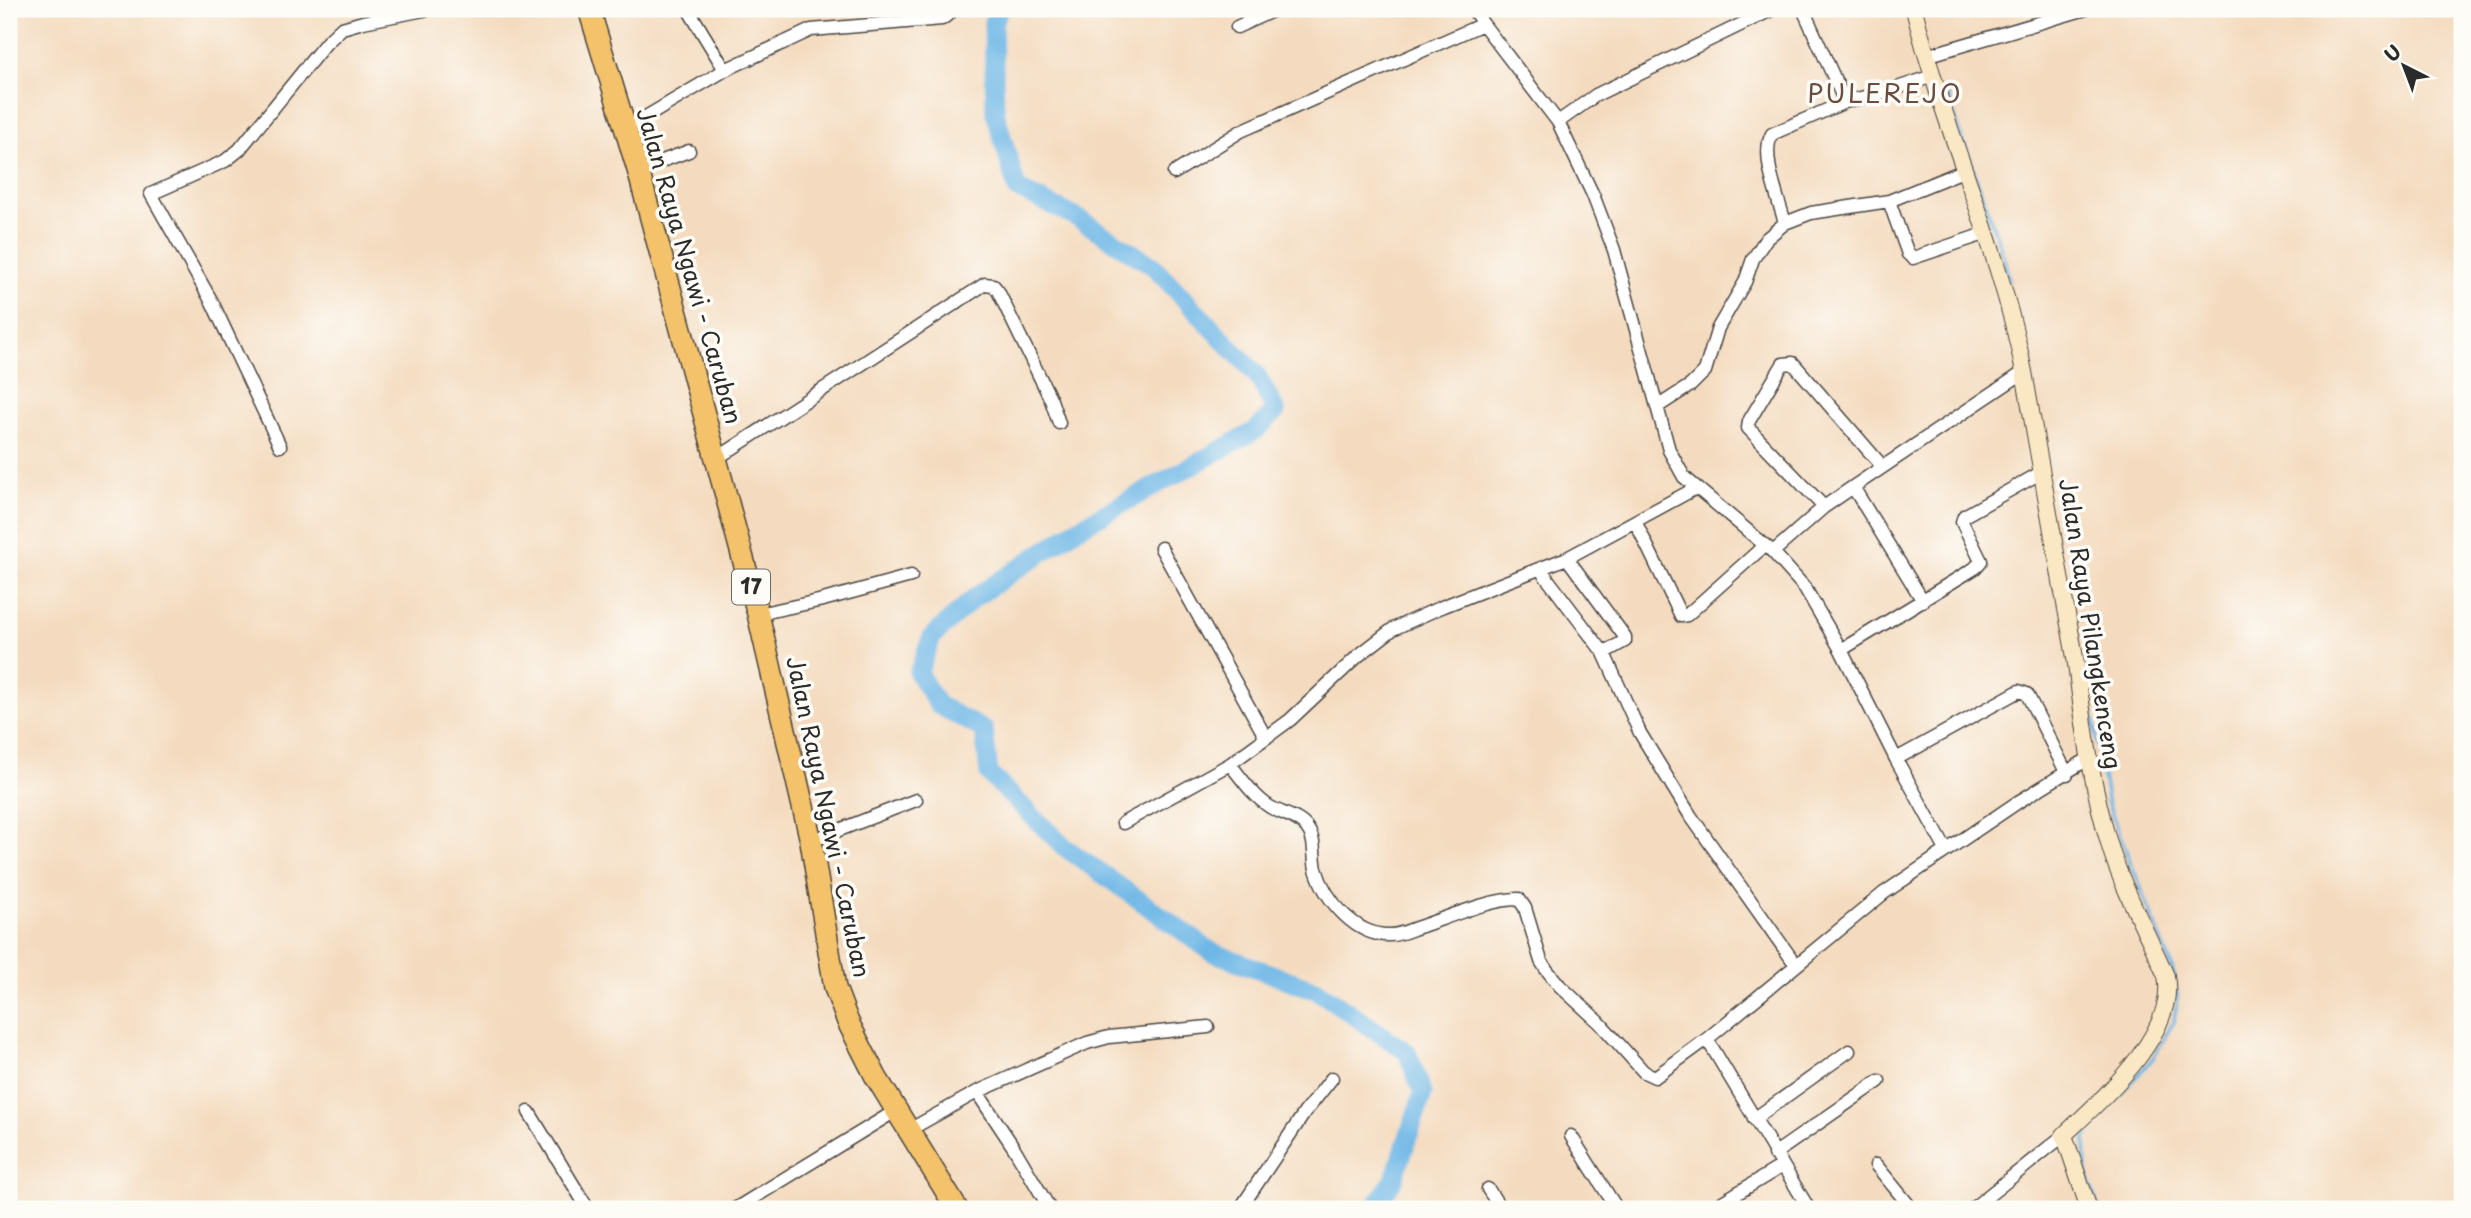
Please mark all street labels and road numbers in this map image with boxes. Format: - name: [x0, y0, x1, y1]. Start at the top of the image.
- street label: Jalan Raya Ngawi - Caruban: [628, 103, 752, 428]
- street label: Jalan Raya Pilangkenceng: [2051, 476, 2132, 772]
- road number: 17: [732, 570, 770, 604]
- street label: Jalan Raya Ngawi - Caruban: [778, 653, 881, 980]

